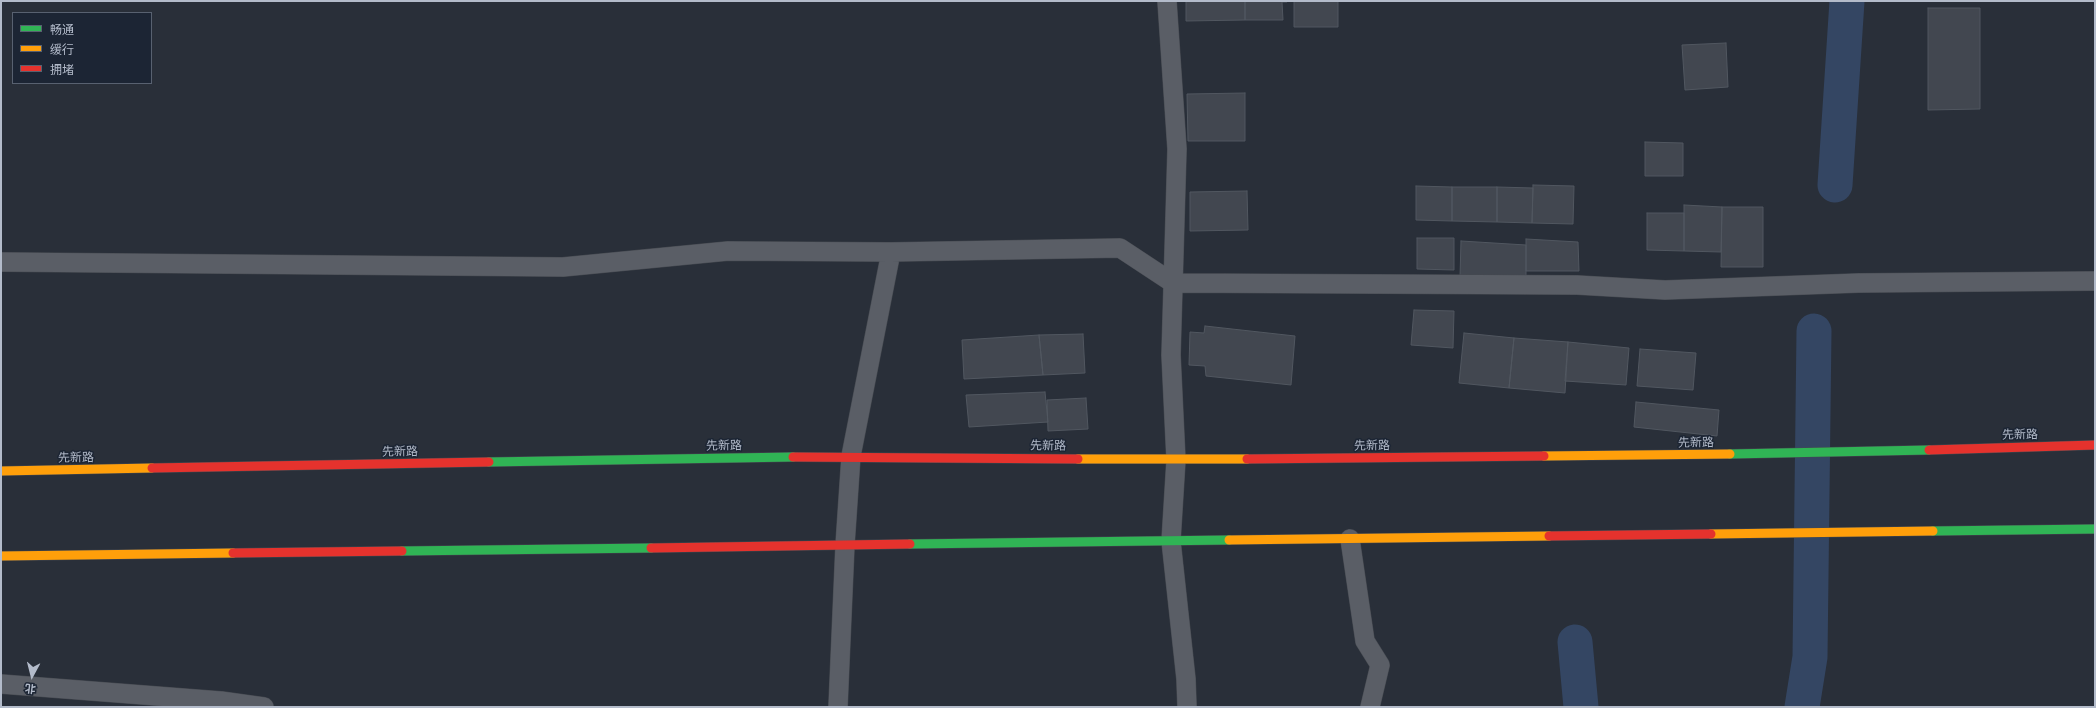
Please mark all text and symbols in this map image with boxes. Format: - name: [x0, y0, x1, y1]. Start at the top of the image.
- legend: [12, 12, 152, 84]
- text: 畅通: [50, 23, 74, 37]
- text: 缓行: [50, 43, 74, 57]
- text: 拥堵: [50, 63, 74, 77]
- street label: 先新路: [2002, 427, 2038, 443]
- street label: 先新路: [1678, 435, 1714, 451]
- street label: 先新路: [706, 438, 742, 454]
- street label: 先新路: [1030, 438, 1066, 454]
- street label: 先新路: [1354, 438, 1390, 454]
- street label: 先新路: [382, 444, 418, 460]
- street label: 先新路: [58, 450, 94, 466]
- north arrow: [12, 656, 52, 696]
- text: 北: [24, 681, 37, 696]

